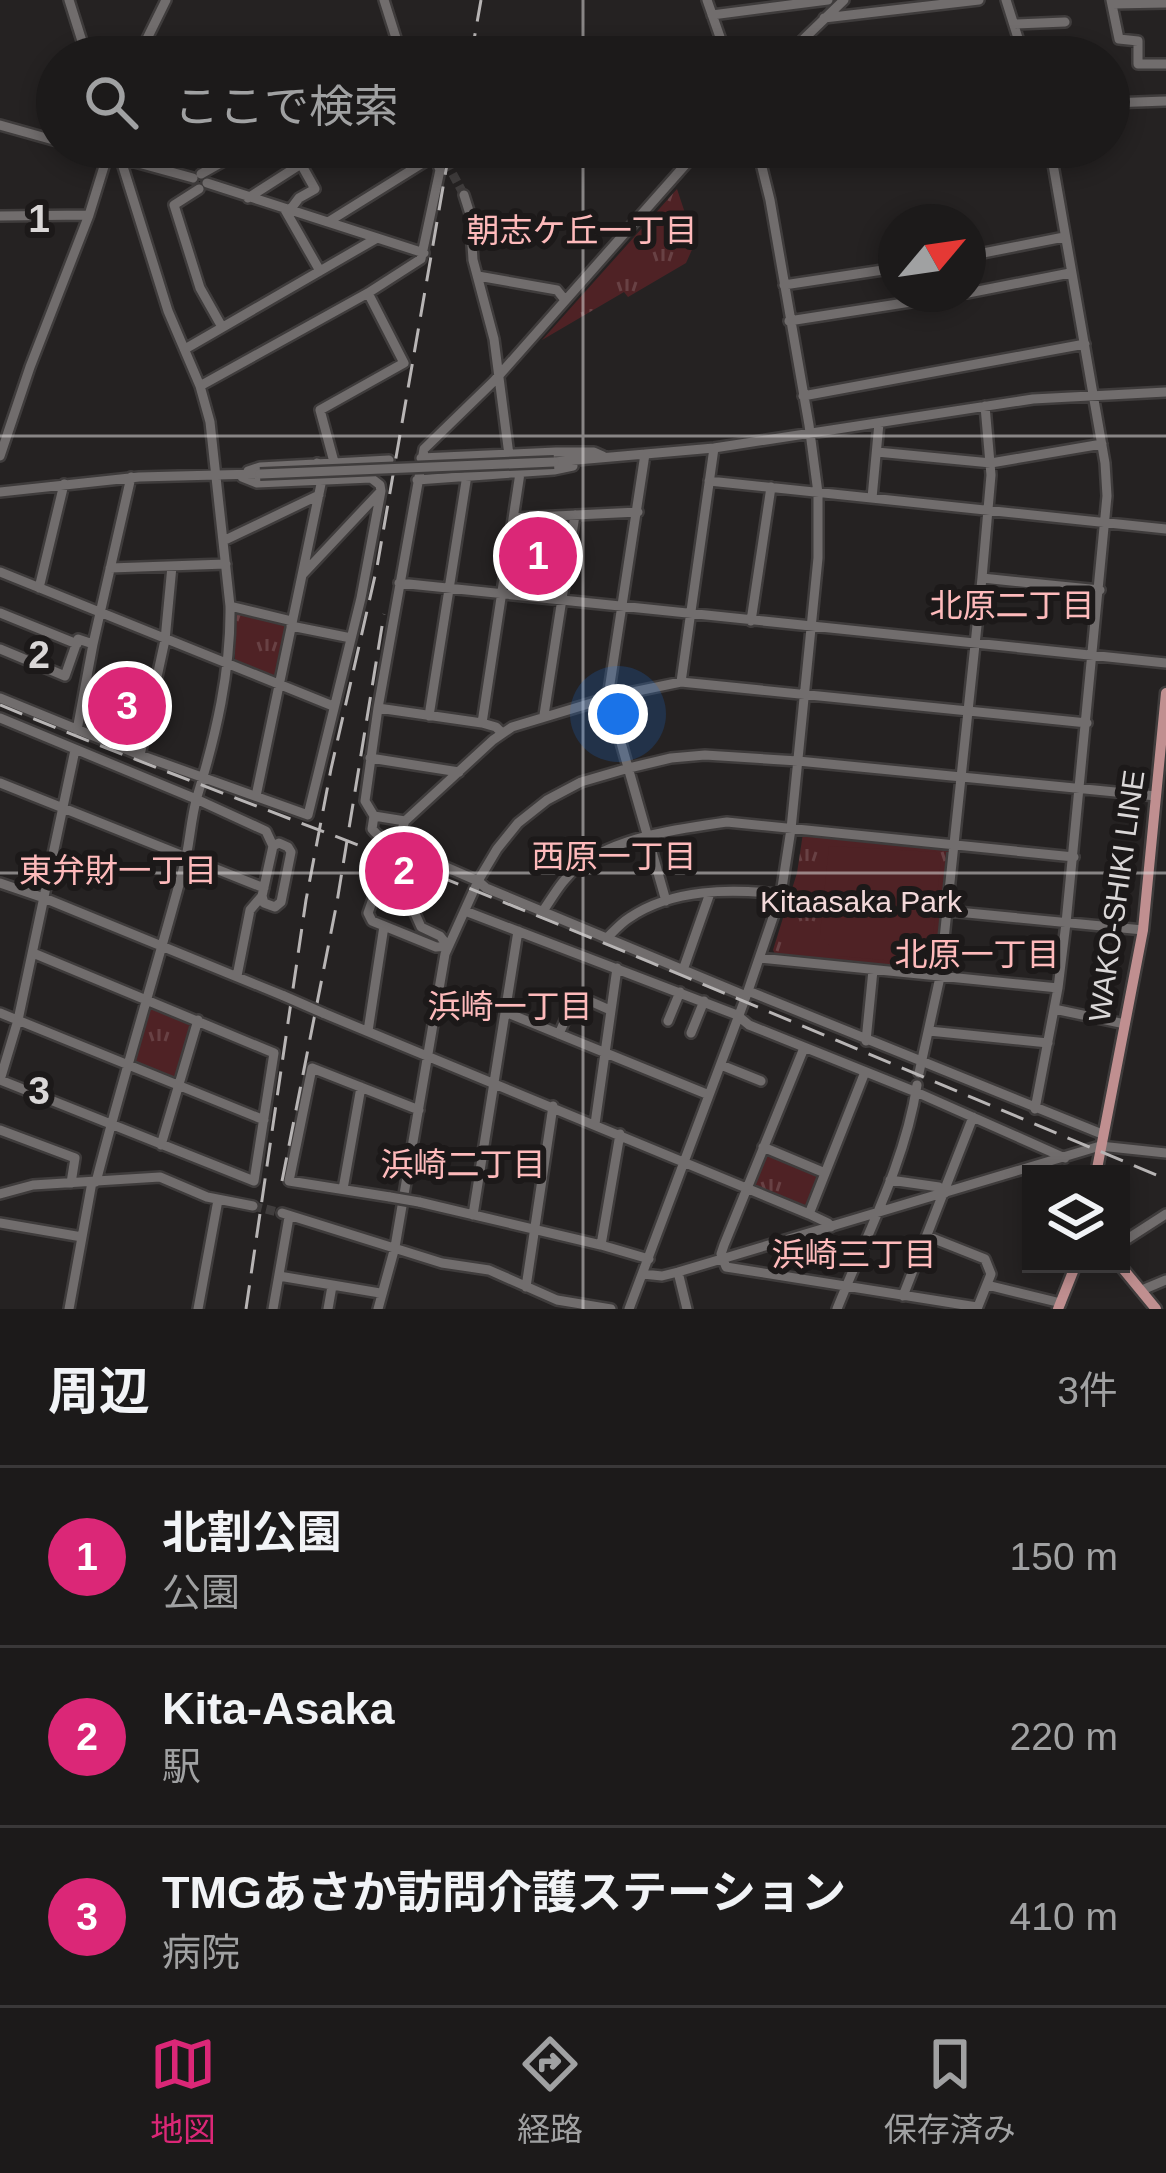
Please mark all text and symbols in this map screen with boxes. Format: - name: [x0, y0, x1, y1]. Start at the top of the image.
- search box: [36, 36, 1130, 168]
- icon: search: [78, 69, 144, 135]
- text: ここで検索: [174, 81, 399, 132]
- text: 1: [28, 197, 50, 240]
- north arrow: [878, 204, 986, 312]
- district label: 朝志ケ丘一丁目: [467, 212, 698, 249]
- pin: 1: [499, 511, 577, 601]
- district label: 北原二丁目: [930, 587, 1095, 624]
- text: 2: [28, 633, 50, 676]
- pin: 3: [88, 661, 166, 751]
- your location: [588, 684, 648, 744]
- street label: WAKO-SHIKI LINE: [1082, 768, 1151, 1024]
- pin: 2: [365, 826, 443, 916]
- district label: 西原一丁目: [532, 838, 697, 875]
- district label: 東弁財一丁目: [19, 852, 217, 889]
- park label: Kitaasaka Park: [760, 885, 963, 918]
- district label: 北原一丁目: [895, 936, 1060, 973]
- district label: 浜崎一丁目: [428, 988, 593, 1025]
- text: 3: [28, 1069, 50, 1112]
- district label: 浜崎二丁目: [381, 1146, 546, 1183]
- map controls: [1022, 1165, 1130, 1273]
- button: layers: [1022, 1165, 1130, 1273]
- district label: 浜崎三丁目: [772, 1236, 937, 1273]
- text: 周辺: [48, 1363, 150, 1420]
- text: 3件: [1057, 1369, 1118, 1412]
- text: 北割公園: [162, 1507, 342, 1558]
- text: 1: [76, 1535, 98, 1578]
- text: 150 m: [1010, 1535, 1118, 1578]
- text: 公園: [162, 1571, 240, 1614]
- text: Kita-Asaka: [162, 1683, 395, 1734]
- text: 2: [76, 1715, 98, 1758]
- text: 220 m: [1010, 1715, 1118, 1758]
- text: 駅: [162, 1745, 201, 1788]
- text: TMGあさか訪問介護ステーション: [162, 1867, 846, 1918]
- text: 3: [76, 1895, 98, 1938]
- text: 410 m: [1010, 1895, 1118, 1938]
- text: 病院: [162, 1931, 240, 1974]
- tab: 地図: [150, 2031, 216, 2151]
- tab: 経路: [517, 2031, 583, 2151]
- tab: 保存済み: [884, 2031, 1016, 2151]

